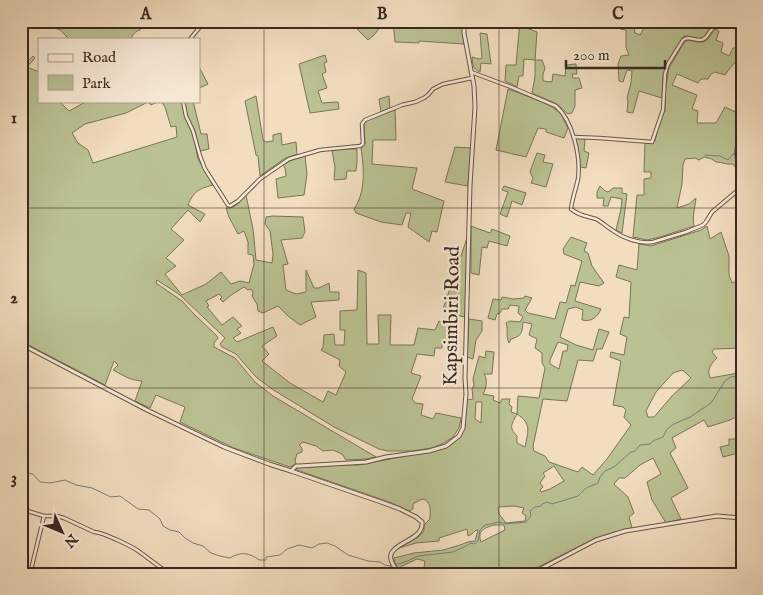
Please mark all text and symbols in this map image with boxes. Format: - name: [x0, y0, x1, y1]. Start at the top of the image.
- text: A: [140, 5, 153, 25]
- text: B: [377, 5, 388, 25]
- text: C: [612, 5, 624, 25]
- legend: [38, 38, 200, 102]
- scale bar: [566, 38, 664, 70]
- text: 200 m: [573, 46, 610, 65]
- text: Road: [82, 48, 117, 67]
- text: Park: [82, 74, 112, 93]
- text: 1: [11, 109, 17, 129]
- street label: Kapsimbiri Road: [438, 245, 466, 386]
- text: 2: [10, 289, 18, 309]
- text: 3: [11, 469, 17, 489]
- north arrow: [38, 508, 88, 558]
- text: N: [60, 529, 82, 551]

